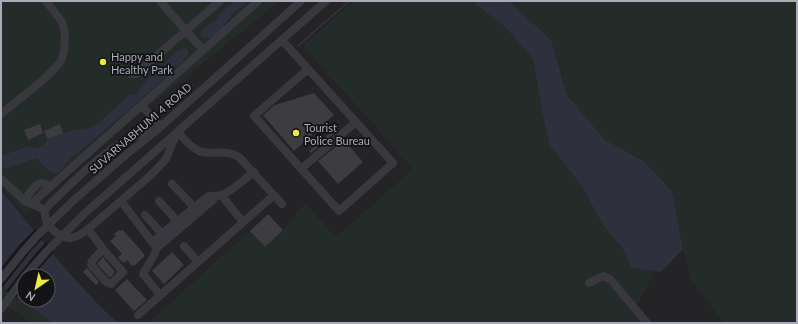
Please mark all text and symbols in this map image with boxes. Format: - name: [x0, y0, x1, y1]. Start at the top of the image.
- place label: Happy and Healthy Park: [111, 50, 173, 76]
- marker: Happy and Healthy Park: [98, 57, 108, 67]
- street label: SUVARNABHUMI 4 ROAD: [86, 80, 194, 176]
- place label: Tourist Police Bureau: [304, 121, 370, 147]
- marker: Tourist Police Bureau: [291, 128, 301, 138]
- north arrow: [16, 268, 56, 308]
- text: N: [23, 289, 37, 304]

